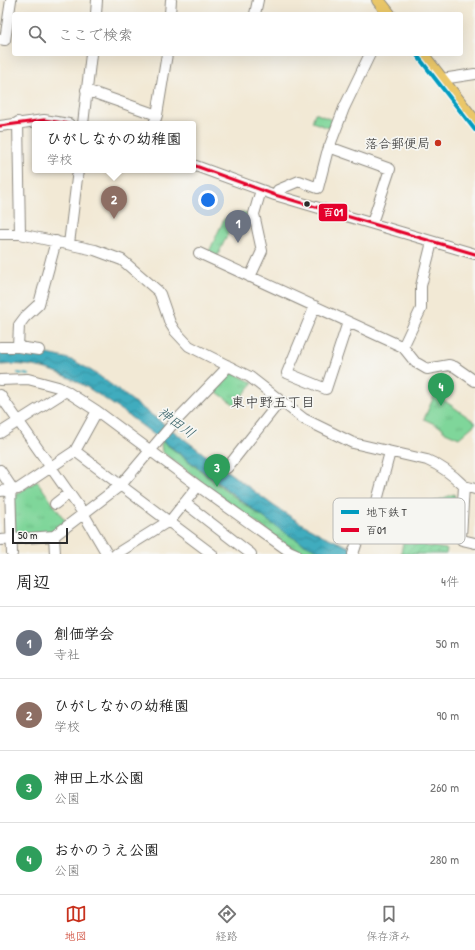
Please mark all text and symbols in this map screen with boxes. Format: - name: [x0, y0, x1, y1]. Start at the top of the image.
- search box: [12, 12, 463, 56]
- icon: search: [26, 23, 48, 45]
- text: ここで検索: [58, 24, 133, 45]
- popup: [32, 121, 196, 173]
- text: ひがしなかの幼稚園: [46, 128, 182, 149]
- place label: 落合郵便局: [365, 134, 430, 152]
- marker: 落合郵便局: [433, 138, 443, 148]
- text: 学校: [46, 150, 73, 168]
- pin: 2: [101, 186, 127, 219]
- your location: [198, 190, 218, 210]
- unlabelled marker: [302, 199, 312, 209]
- line badge: 百01: [318, 203, 348, 222]
- text: 百01: [323, 205, 343, 219]
- pin: 1: [225, 210, 251, 243]
- pin: 4: [428, 373, 454, 406]
- district label: 東中野五丁目: [231, 392, 315, 411]
- water label: 神田川: [154, 402, 200, 442]
- pin: 3: [204, 454, 230, 487]
- legend: [333, 498, 465, 544]
- text: 地下鉄 T: [366, 505, 408, 519]
- text: 百01: [366, 523, 386, 537]
- scale bar: [12, 526, 68, 545]
- text: 50 m: [18, 528, 38, 542]
- text: 周辺: [16, 570, 50, 593]
- text: 4件: [441, 572, 459, 590]
- text: 創価学会: [54, 623, 114, 644]
- text: 1: [27, 634, 31, 652]
- text: 50 m: [436, 634, 459, 652]
- text: 寺社: [54, 645, 80, 663]
- text: ひがしなかの幼稚園: [54, 695, 189, 716]
- text: 2: [26, 706, 32, 724]
- text: 90 m: [437, 706, 459, 724]
- text: 学校: [54, 717, 80, 735]
- text: 神田上水公園: [54, 767, 144, 788]
- text: 3: [26, 778, 32, 796]
- text: 260 m: [430, 778, 459, 796]
- text: 公園: [54, 789, 80, 807]
- text: おかのうえ公園: [54, 839, 159, 860]
- text: 4: [27, 850, 31, 868]
- text: 280 m: [430, 850, 459, 868]
- text: 公園: [54, 861, 80, 879]
- tab: 地図: [65, 903, 87, 943]
- tab: 経路: [216, 903, 238, 943]
- tab: 保存済み: [367, 903, 411, 943]

